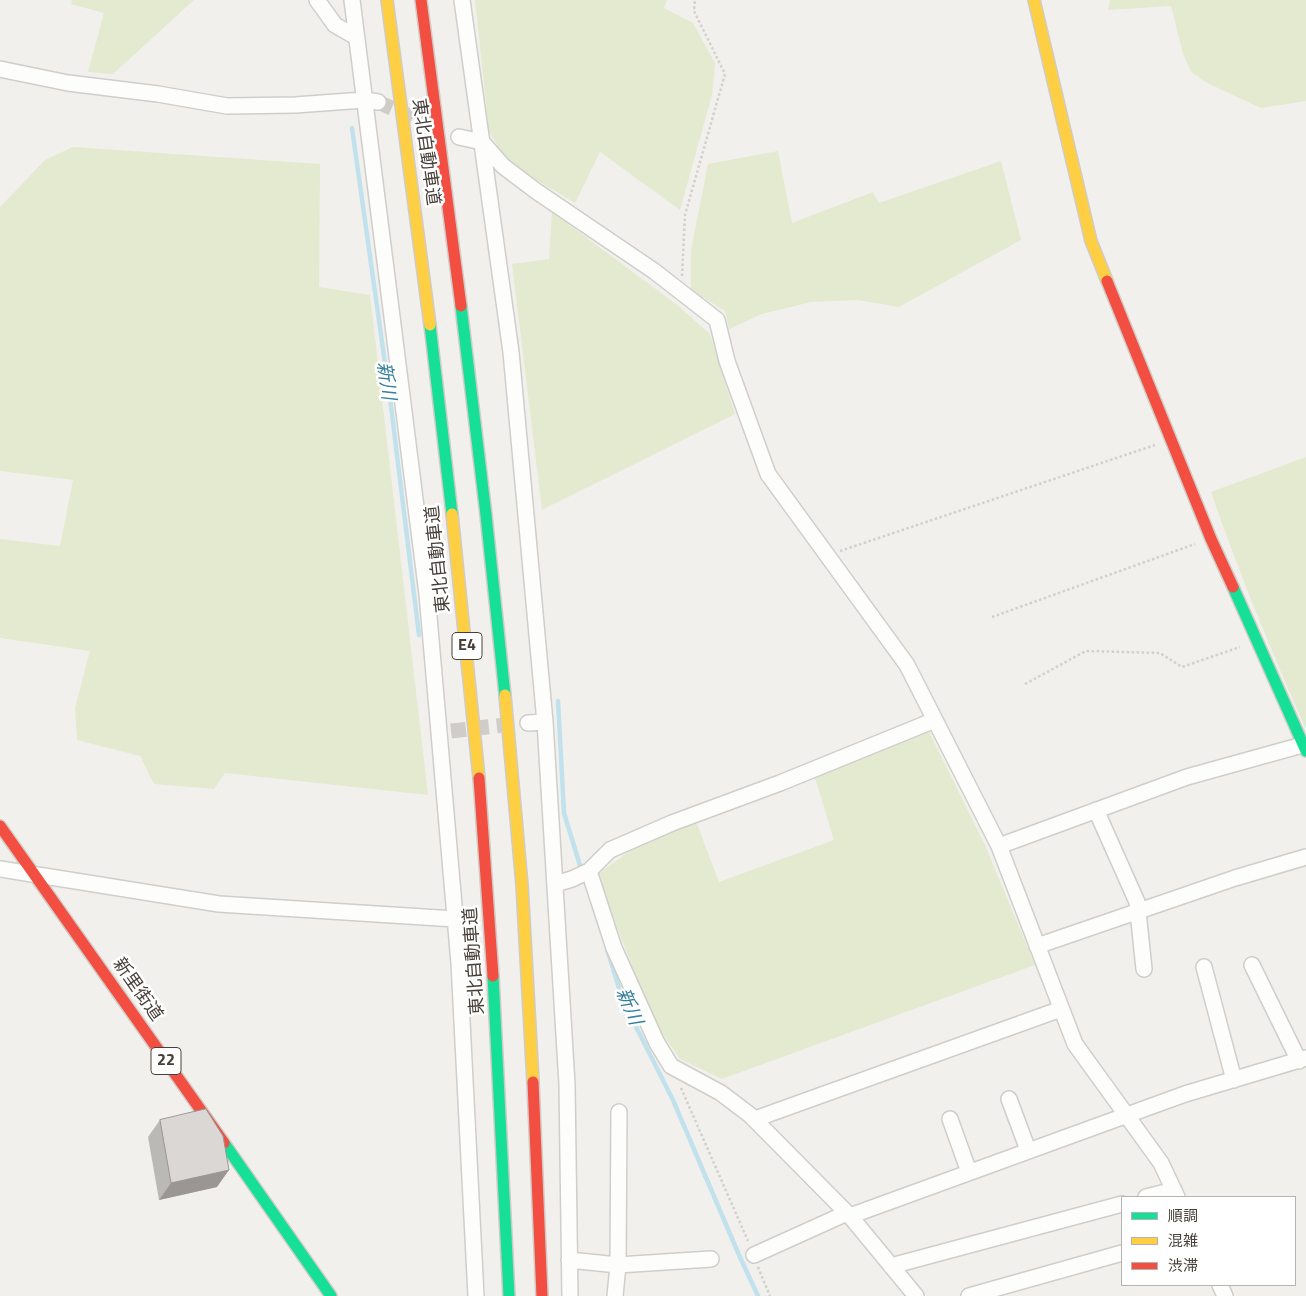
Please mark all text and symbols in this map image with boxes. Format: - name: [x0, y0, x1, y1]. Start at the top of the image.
- street label: 東北自動車道: [407, 97, 443, 207]
- water label: 新川: [371, 361, 399, 401]
- street label: 東北自動車道: [423, 504, 455, 614]
- road number: E4: [452, 632, 482, 659]
- street label: 東北自動車道: [460, 906, 490, 1016]
- street label: 新里街道: [108, 954, 166, 1026]
- water label: 新川: [610, 985, 646, 1029]
- road number: 22: [151, 1048, 181, 1074]
- legend: [1121, 1196, 1296, 1286]
- text: 順調: [1168, 1204, 1198, 1227]
- text: 混雑: [1168, 1229, 1198, 1252]
- text: 渋滞: [1168, 1254, 1198, 1277]

